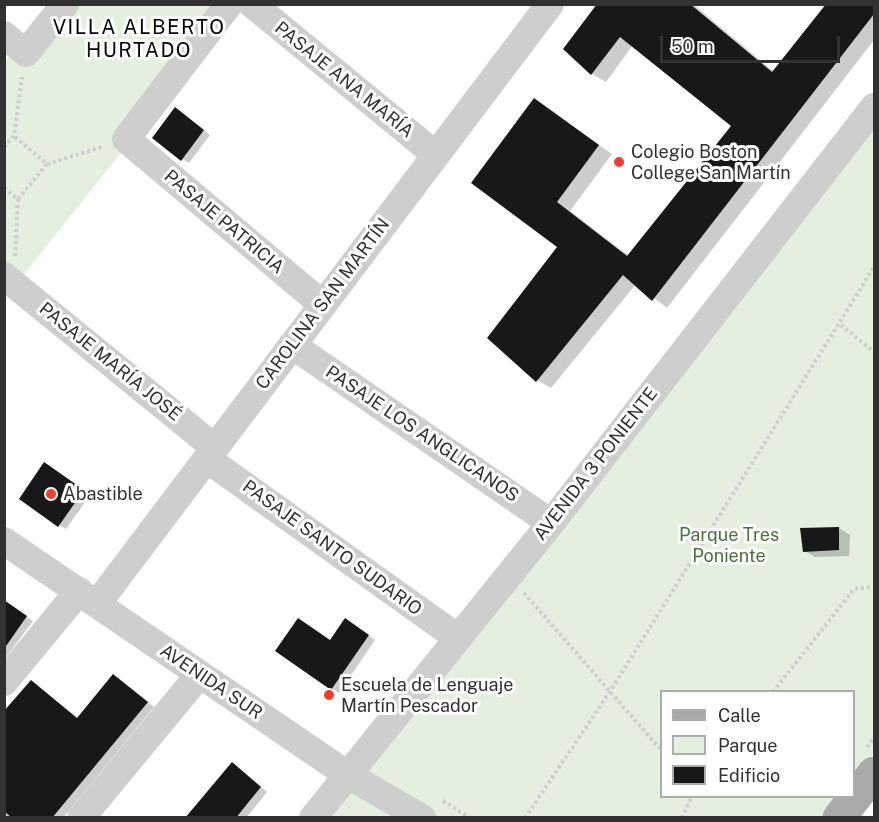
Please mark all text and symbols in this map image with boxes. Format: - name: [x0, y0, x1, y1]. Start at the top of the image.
- district label: VILLA ALBERTO HURTADO: [53, 16, 225, 63]
- street label: PASAJE ANA MARÍA: [270, 17, 418, 143]
- scale bar: [663, 24, 843, 62]
- text: 50 m: [671, 36, 714, 57]
- place label: Colegio Boston College San Martín: [631, 141, 791, 184]
- marker: Colegio Boston College San Martín: [612, 155, 626, 169]
- street label: PASAJE PATRICIA: [160, 166, 288, 278]
- street label: CAROLINA SAN MARTÍN: [252, 214, 394, 394]
- street label: PASAJE MARÍA JOSÉ: [35, 298, 185, 426]
- street label: PASAJE LOS ANGLICANOS: [321, 361, 523, 507]
- street label: AVENIDA 3 PONIENTE: [530, 383, 662, 545]
- street label: PASAJE SANTO SUDARIO: [238, 476, 426, 620]
- place label: Abastible: [63, 483, 143, 505]
- marker: Abastible: [44, 487, 58, 501]
- park label: Parque Tres Poniente: [679, 524, 779, 566]
- street label: AVENIDA SUR: [156, 640, 266, 724]
- place label: Escuela de Lenguaje Martín Pescador: [341, 674, 513, 716]
- marker: Escuela de Lenguaje Martín Pescador: [322, 688, 336, 702]
- legend: [660, 690, 855, 798]
- text: Calle: [718, 705, 761, 726]
- text: Parque: [718, 735, 778, 756]
- text: Edificio: [718, 765, 780, 786]

